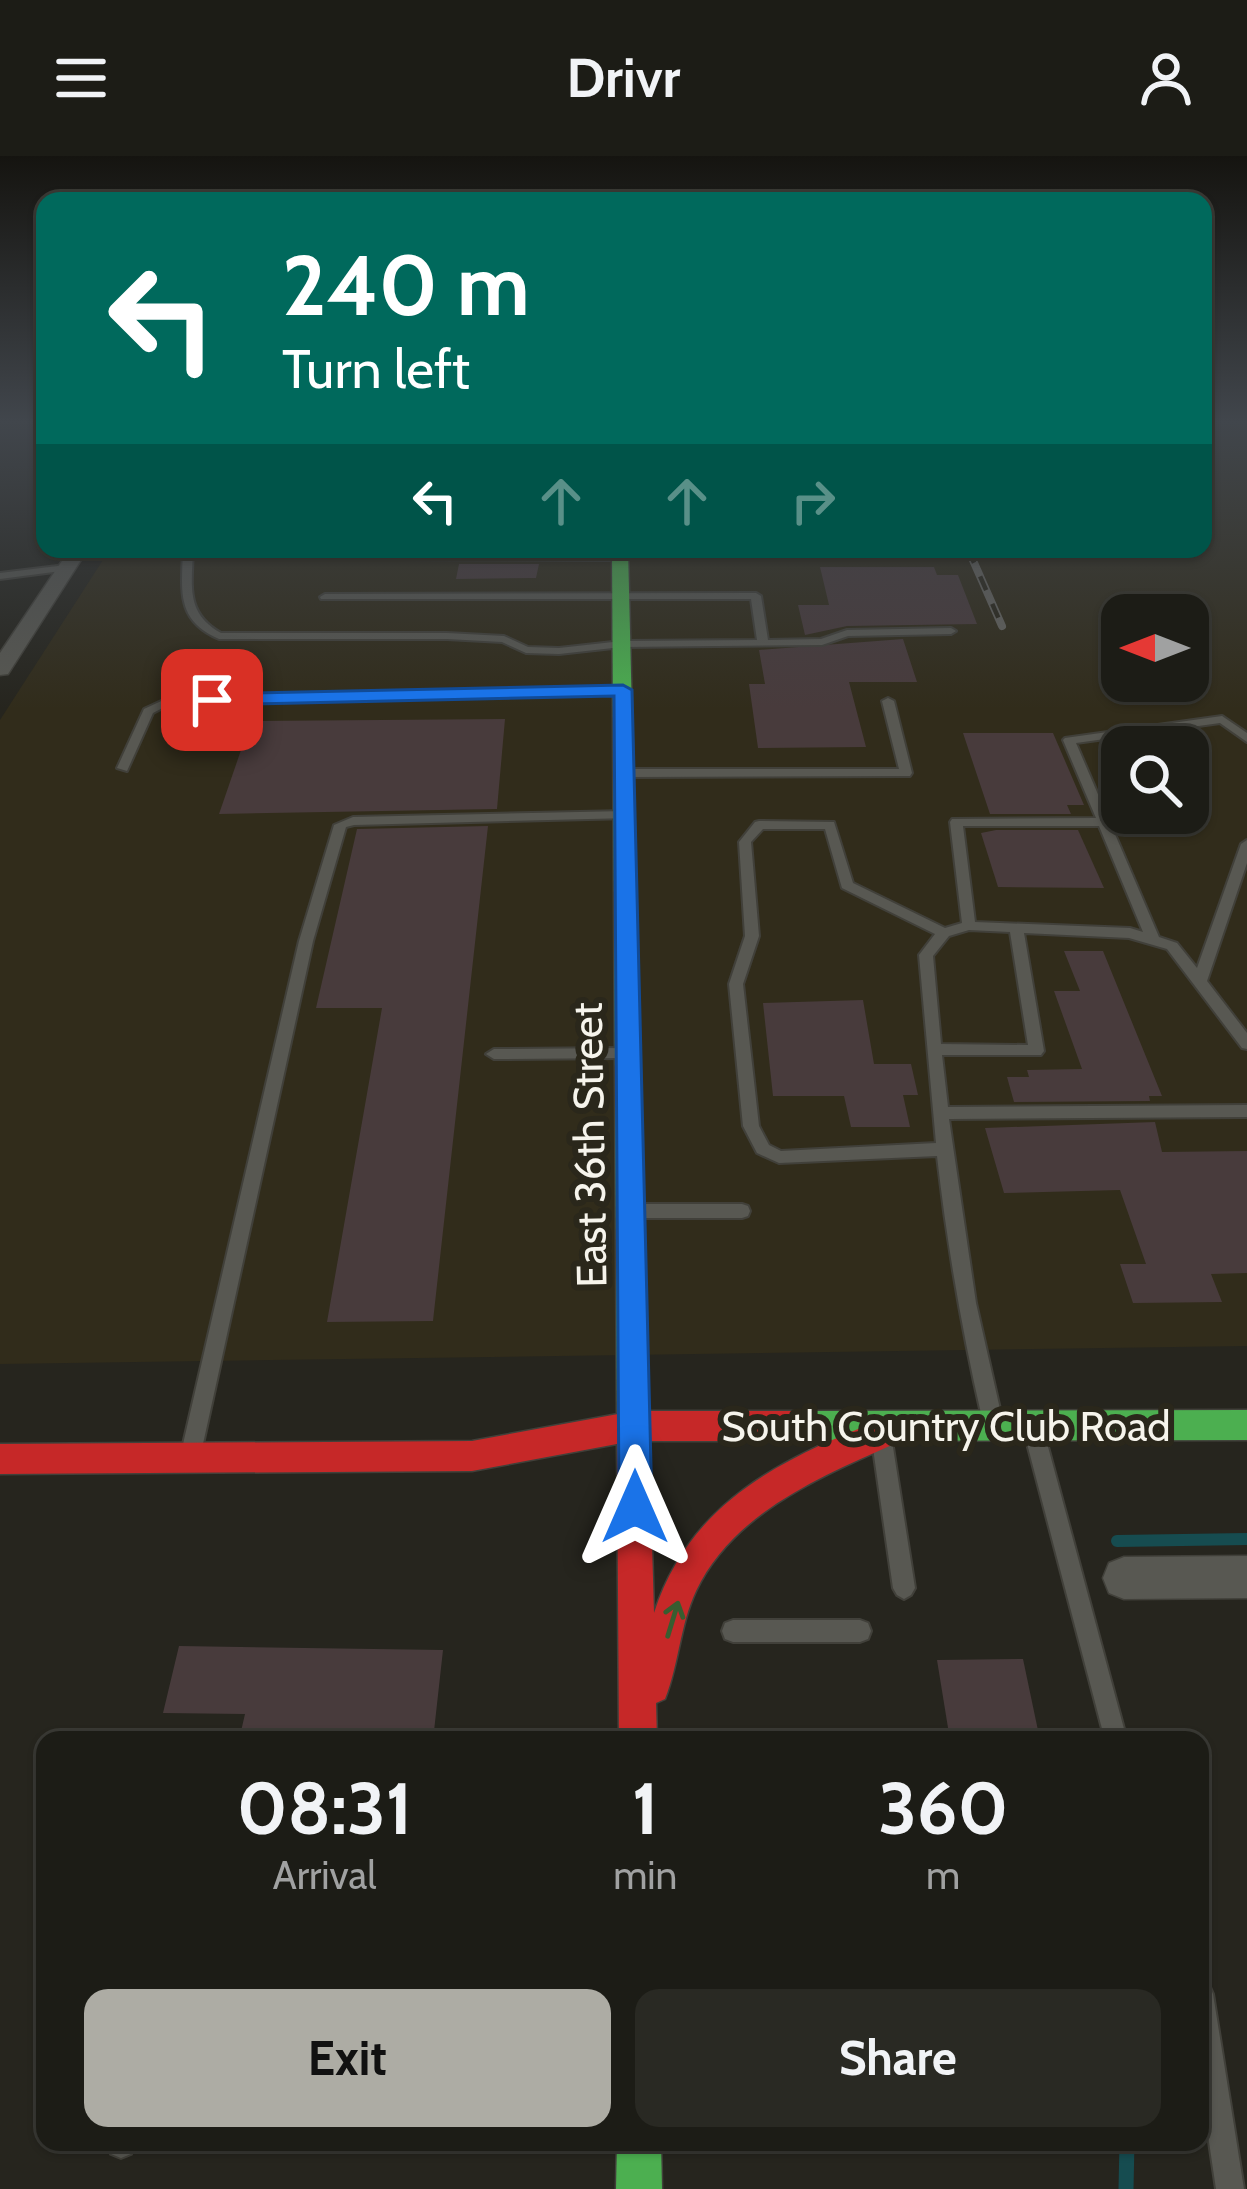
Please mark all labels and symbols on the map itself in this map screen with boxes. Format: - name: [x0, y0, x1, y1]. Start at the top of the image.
- north arrow: [1101, 594, 1209, 702]
- pin: [161, 649, 263, 751]
- street label: East 36th Street: [561, 1002, 617, 1288]
- street label: South Country Club Road: [721, 1400, 1171, 1452]
- position arrow: [572, 1444, 698, 1570]
- one-way arrow: [663, 1601, 685, 1639]

